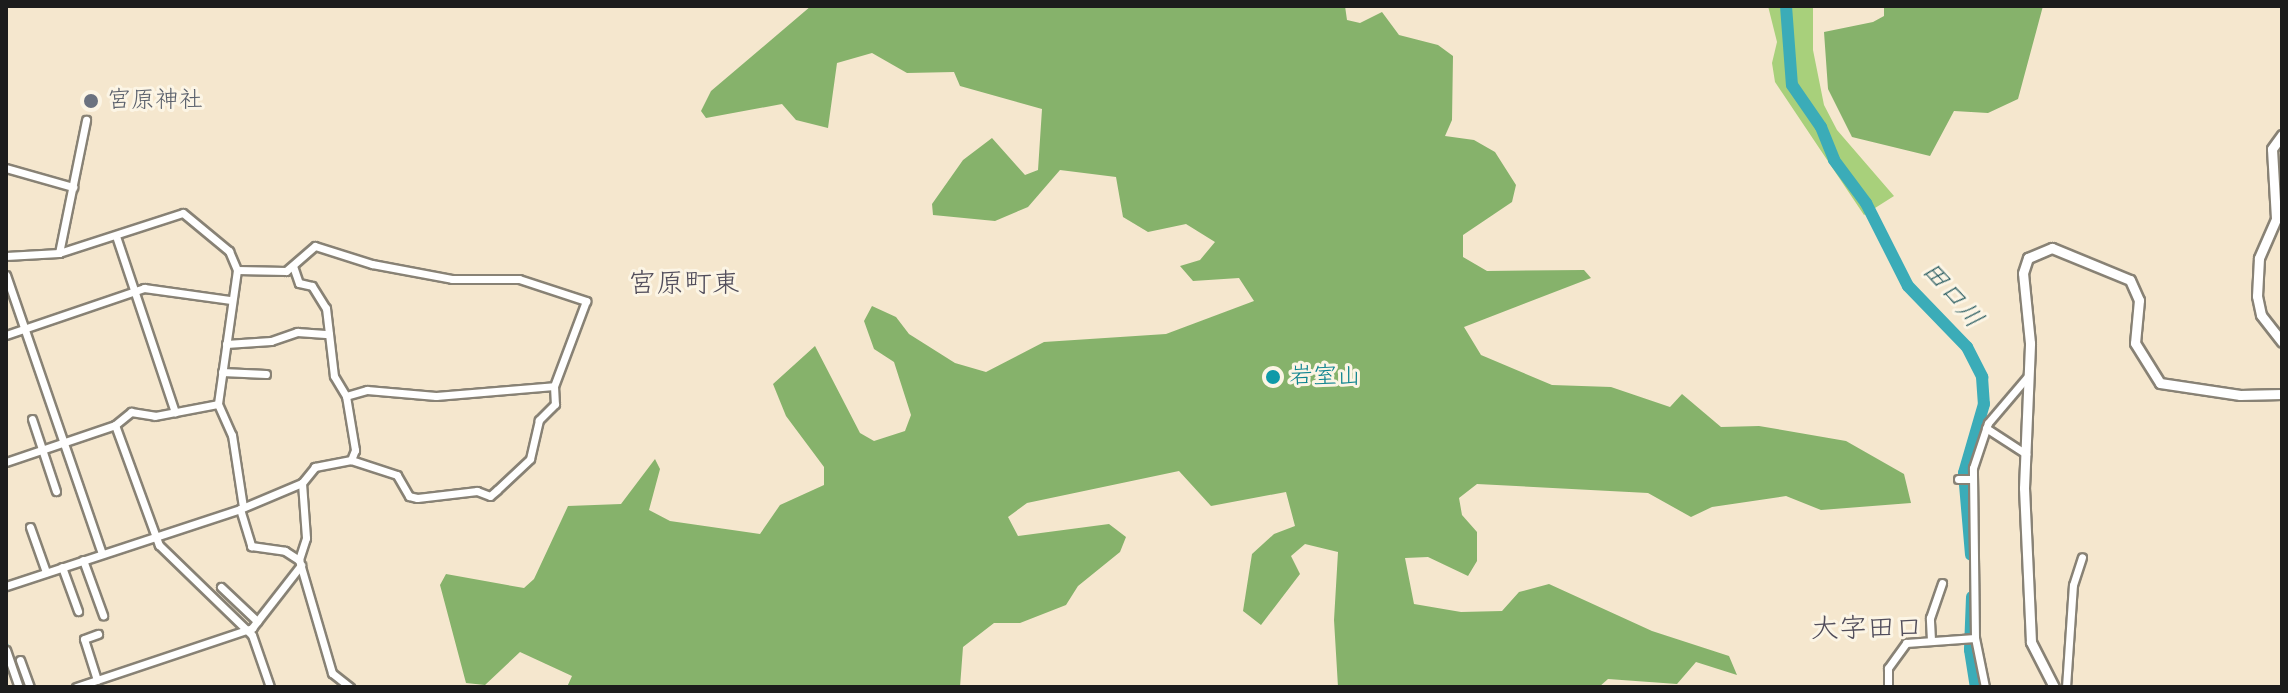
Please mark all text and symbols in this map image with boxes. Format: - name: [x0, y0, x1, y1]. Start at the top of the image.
- place label: 宮原神社: [107, 87, 203, 115]
- marker: 宮原神社: [82, 92, 100, 110]
- water label: 田口川: [1914, 256, 1988, 336]
- district label: 宮原町東: [628, 268, 740, 302]
- place label: 岩室山: [1289, 363, 1361, 391]
- marker: 岩室山: [1264, 368, 1282, 386]
- district label: 大字田口: [1811, 613, 1923, 647]

